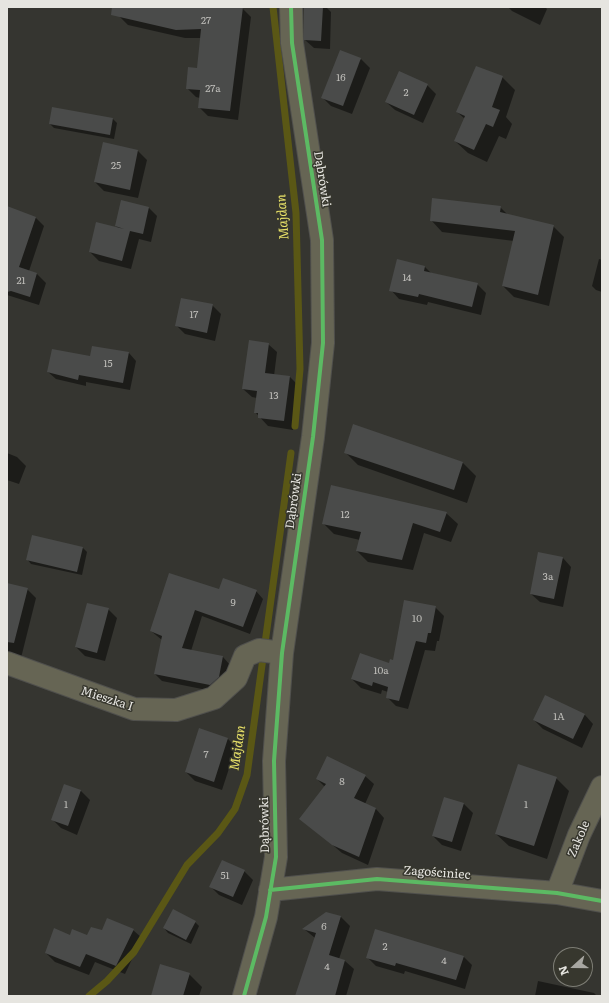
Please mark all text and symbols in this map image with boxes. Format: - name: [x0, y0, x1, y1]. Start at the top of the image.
- house number: 27: [201, 15, 211, 27]
- house number: 16: [336, 72, 346, 84]
- house number: 27a: [205, 83, 221, 95]
- house number: 2: [403, 87, 409, 99]
- street label: Dąbrówki: [310, 150, 334, 208]
- house number: 25: [111, 160, 121, 172]
- water label: Majdan: [274, 194, 292, 240]
- house number: 14: [402, 272, 412, 284]
- house number: 21: [16, 275, 26, 287]
- house number: 17: [190, 309, 198, 321]
- house number: 15: [103, 358, 113, 370]
- house number: 13: [269, 390, 279, 402]
- street label: Dąbrówki: [283, 472, 305, 530]
- house number: 12: [340, 509, 350, 521]
- house number: 3a: [543, 571, 553, 583]
- house number: 9: [230, 597, 236, 609]
- house number: 10: [412, 613, 422, 625]
- house number: 10a: [373, 665, 389, 677]
- street label: Mieszka I: [79, 684, 135, 714]
- house number: 1A: [553, 711, 565, 723]
- water label: Majdan: [227, 724, 249, 772]
- house number: 7: [203, 749, 209, 761]
- house number: 8: [339, 776, 345, 788]
- street label: Dąbrówki: [257, 797, 273, 853]
- house number: 1: [64, 799, 68, 811]
- house number: 1: [524, 799, 528, 811]
- street label: Zakole: [565, 818, 593, 860]
- street label: Zagościniec: [403, 863, 471, 883]
- house number: 51: [220, 870, 230, 882]
- house number: 6: [321, 921, 327, 933]
- house number: 2: [382, 941, 388, 953]
- north arrow: [553, 947, 593, 987]
- house number: 4: [441, 955, 447, 967]
- house number: 4: [324, 961, 330, 973]
- text: N: [554, 964, 572, 978]

